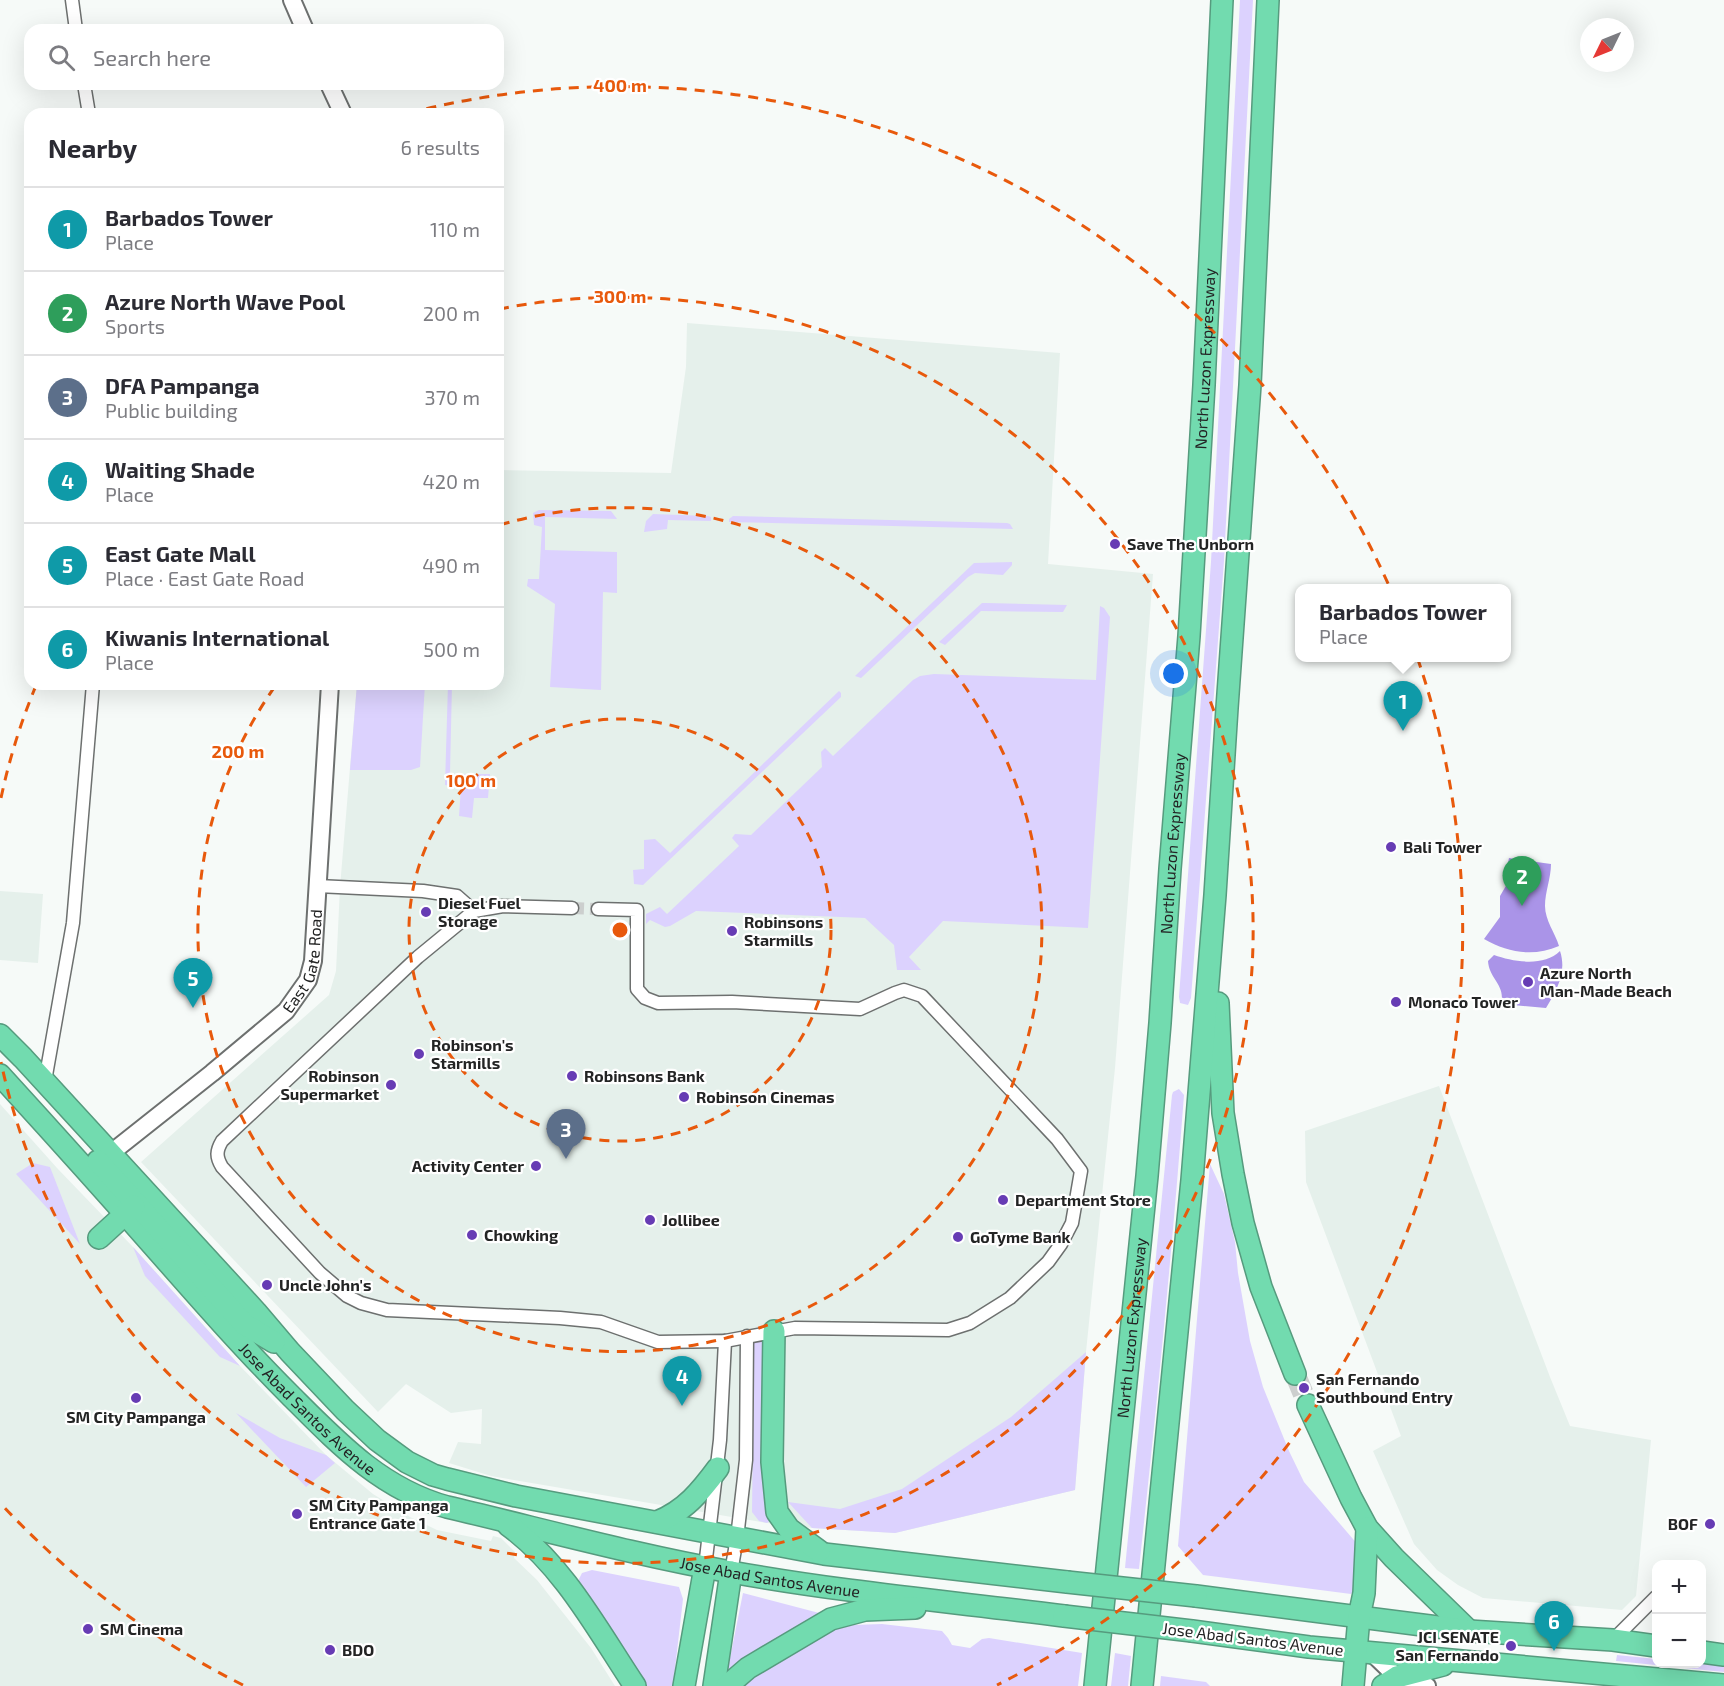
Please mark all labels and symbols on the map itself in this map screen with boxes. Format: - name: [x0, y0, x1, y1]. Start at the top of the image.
- north arrow: [1580, 18, 1634, 72]
- text: 400 m: [593, 74, 647, 96]
- street label: North Luzon Expressway: [1190, 267, 1218, 450]
- text: 300 m: [594, 285, 646, 307]
- place label: Save The Unborn: [1127, 534, 1254, 553]
- marker: Save The Unborn: [1108, 537, 1122, 551]
- your location: [1159, 659, 1188, 688]
- pin: 1: [1384, 682, 1422, 731]
- text: 200 m: [212, 740, 264, 762]
- street label: North Luzon Expressway: [1156, 752, 1188, 935]
- text: 100 m: [446, 769, 496, 791]
- place label: Bali Tower: [1403, 837, 1482, 856]
- marker: Bali Tower: [1384, 840, 1398, 854]
- pin: 2: [1502, 856, 1541, 906]
- place label: Diesel Fuel Storage: [438, 893, 521, 930]
- marker: Diesel Fuel Storage: [419, 905, 433, 919]
- street label: East Gate Road: [278, 909, 325, 1016]
- place label: Robinsons Starmills: [744, 912, 823, 949]
- centre of rings: [610, 920, 630, 940]
- marker: Robinsons Starmills: [725, 924, 739, 938]
- pin: 5: [174, 958, 212, 1008]
- place label: Azure North Man-Made Beach: [1540, 963, 1672, 1000]
- marker: Azure North Man-Made Beach: [1521, 975, 1535, 989]
- place label: Monaco Tower: [1408, 992, 1518, 1011]
- marker: Monaco Tower: [1389, 995, 1403, 1009]
- place label: Robinson's Starmills: [431, 1035, 514, 1072]
- marker: Robinson's Starmills: [412, 1047, 426, 1061]
- place label: Robinson Supermarket: [280, 1066, 379, 1103]
- place label: Robinsons Bank: [584, 1066, 705, 1085]
- marker: Robinsons Bank: [565, 1069, 579, 1083]
- marker: Robinson Supermarket: [384, 1078, 398, 1092]
- place label: Robinson Cinemas: [696, 1087, 834, 1106]
- marker: Robinson Cinemas: [677, 1090, 691, 1104]
- pin: 3: [546, 1110, 586, 1159]
- place label: Activity Center: [412, 1156, 524, 1176]
- marker: Activity Center: [529, 1159, 543, 1173]
- place label: Department Store: [1015, 1190, 1151, 1209]
- marker: Department Store: [996, 1193, 1010, 1207]
- place label: Jollibee: [662, 1210, 720, 1229]
- marker: Jollibee: [643, 1213, 657, 1227]
- place label: Chowking: [484, 1225, 559, 1244]
- place label: GoTyme Bank: [970, 1227, 1071, 1247]
- marker: Chowking: [465, 1228, 479, 1242]
- marker: GoTyme Bank: [951, 1230, 965, 1244]
- street label: North Luzon Expressway: [1112, 1236, 1150, 1419]
- place label: Uncle John's: [279, 1275, 372, 1294]
- marker: Uncle John's: [260, 1278, 274, 1292]
- street label: Jose Abad Santos Avenue: [236, 1338, 380, 1478]
- pin: 4: [662, 1356, 702, 1406]
- place label: San Fernando Southbound Entry: [1316, 1369, 1453, 1407]
- marker: San Fernando Southbound Entry: [1297, 1381, 1311, 1395]
- marker: SM City Pampanga: [129, 1391, 143, 1405]
- place label: SM City Pampanga: [66, 1407, 206, 1427]
- place label: SM City Pampanga Entrance Gate 1: [309, 1495, 449, 1532]
- marker: SM City Pampanga Entrance Gate 1: [290, 1507, 304, 1521]
- place label: BOF: [1668, 1514, 1698, 1533]
- marker: BOF: [1703, 1517, 1717, 1531]
- street label: Jose Abad Santos Avenue: [678, 1552, 861, 1601]
- pin: 6: [1534, 1602, 1574, 1651]
- street label: Jose Abad Santos Avenue: [1161, 1618, 1345, 1659]
- place label: SM Cinema: [100, 1619, 183, 1638]
- marker: SM Cinema: [81, 1622, 95, 1636]
- place label: JCI SENATE San Fernando: [1396, 1627, 1499, 1664]
- marker: JCI SENATE San Fernando: [1504, 1639, 1518, 1653]
- place label: BDO: [342, 1640, 374, 1659]
- marker: BDO: [323, 1643, 337, 1657]

